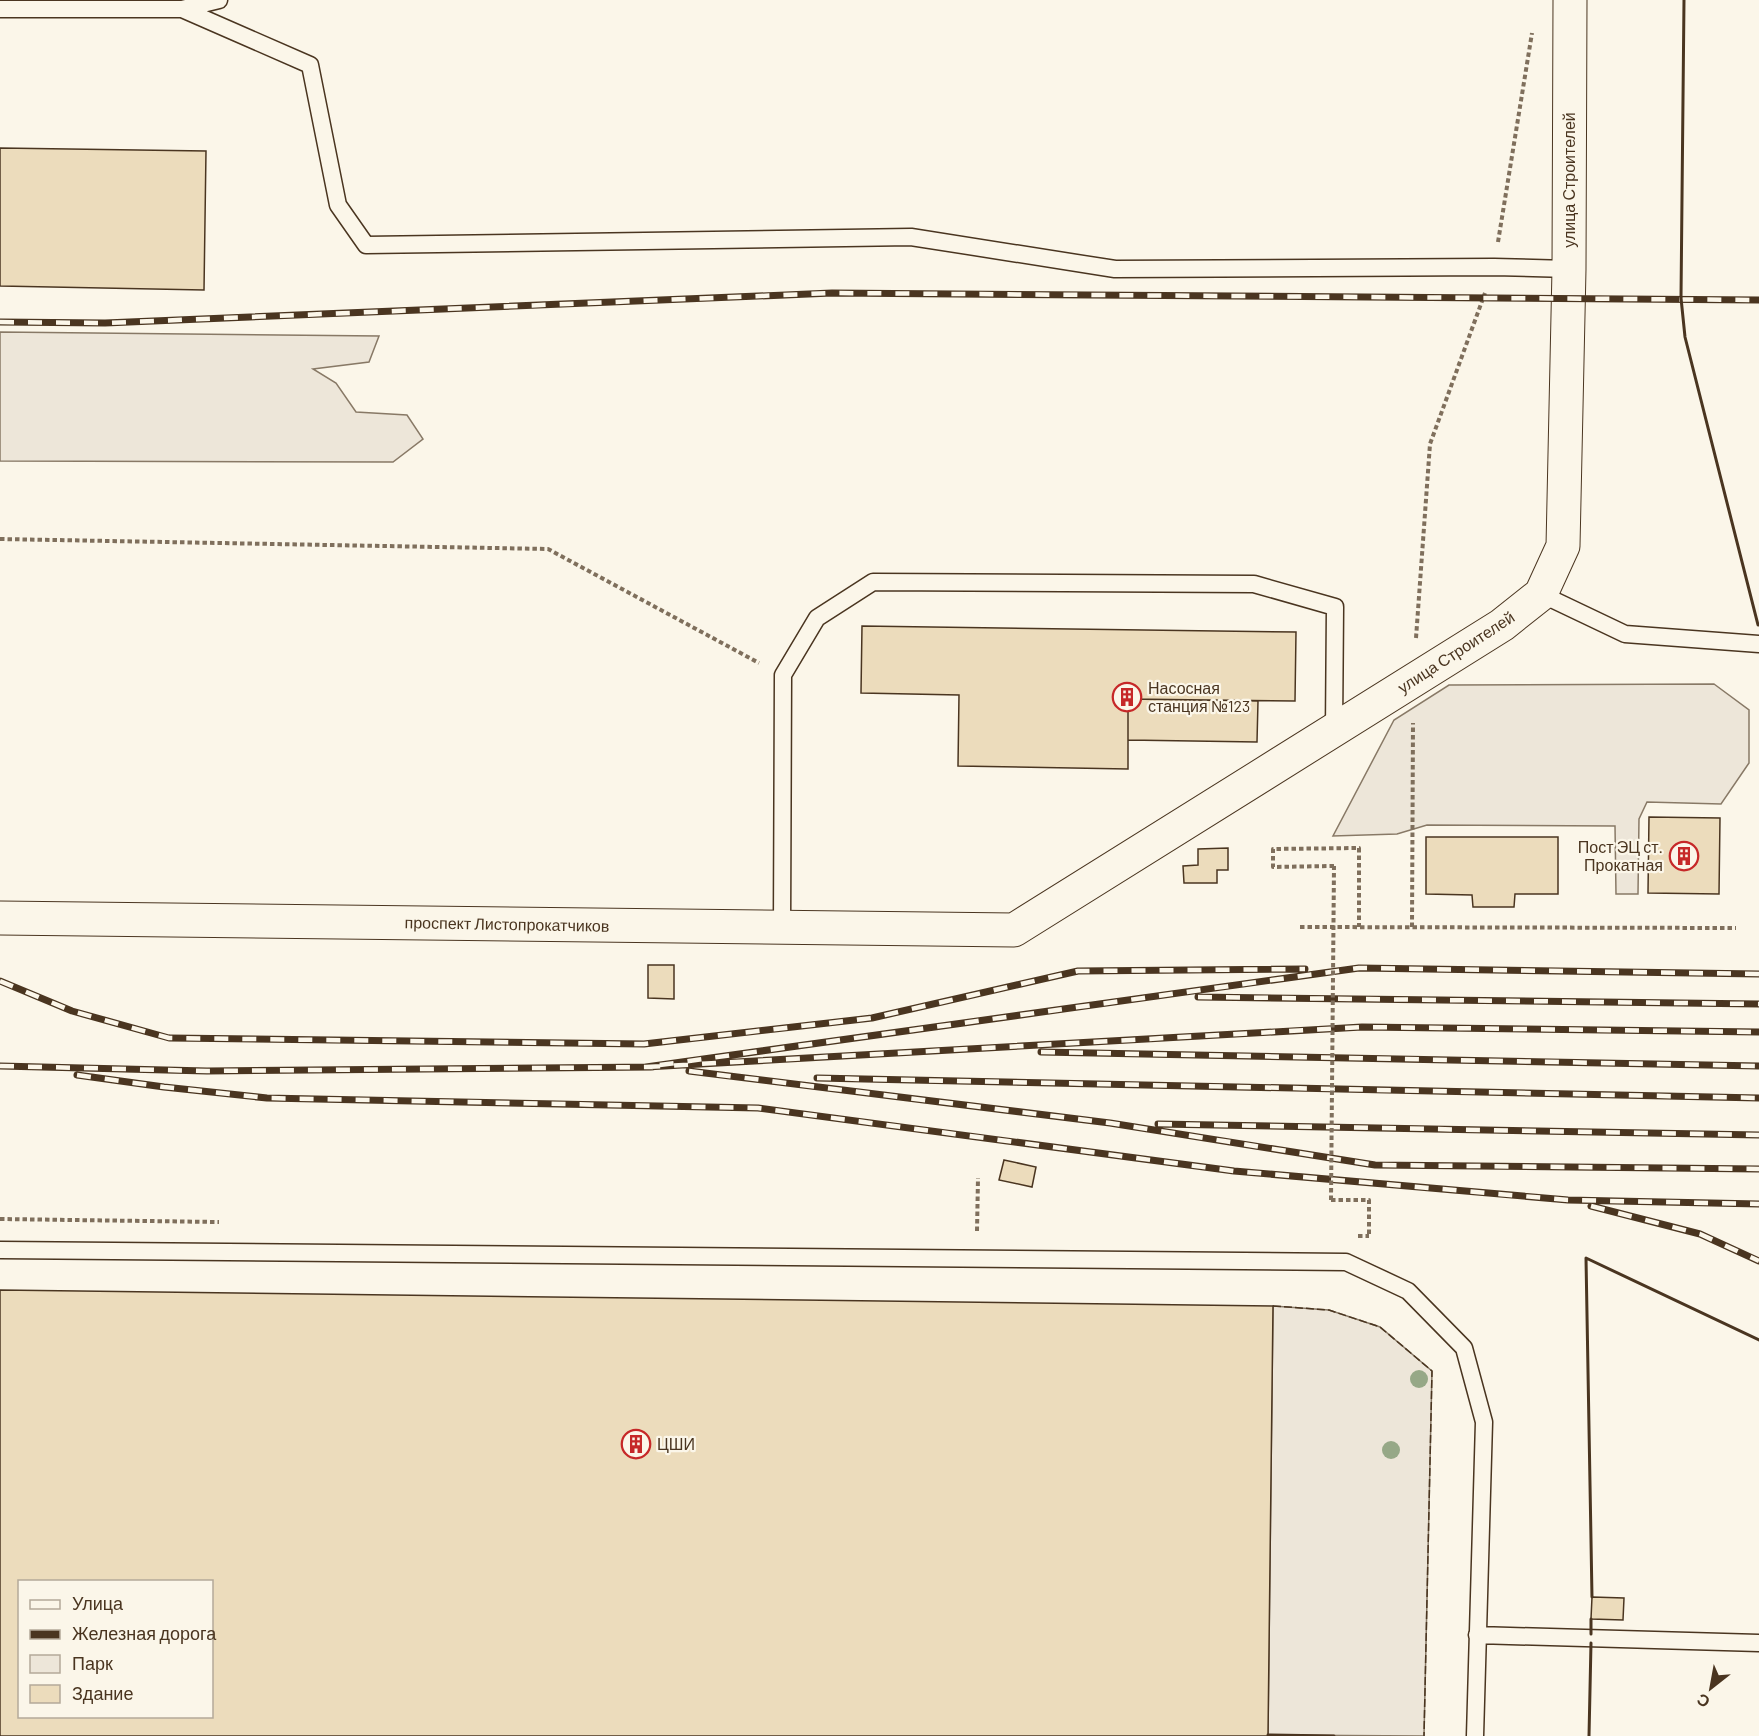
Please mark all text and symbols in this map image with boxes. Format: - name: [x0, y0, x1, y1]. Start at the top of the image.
- street label: улица Строителей: [1559, 112, 1578, 248]
- street label: улица Строителей: [1394, 607, 1518, 696]
- place label: Насосная станция №123: [1148, 678, 1250, 715]
- building icon: Насосная станция №123: [1111, 681, 1143, 713]
- place label: Пост ЭЦ ст. Прокатная: [1578, 837, 1663, 874]
- building icon: Пост ЭЦ ст. Прокатная: [1668, 840, 1700, 872]
- street label: проспект Листопрокатчиков: [404, 912, 610, 935]
- building icon: ЦШИ: [620, 1428, 652, 1460]
- place label: ЦШИ: [657, 1434, 695, 1453]
- legend: [18, 1580, 213, 1718]
- text: Улица: [72, 1592, 124, 1614]
- text: Железная дорога: [72, 1622, 217, 1644]
- text: Парк: [72, 1652, 113, 1674]
- north arrow: [1681, 1658, 1741, 1718]
- text: Здание: [72, 1682, 133, 1704]
- text: С: [1693, 1690, 1713, 1712]

